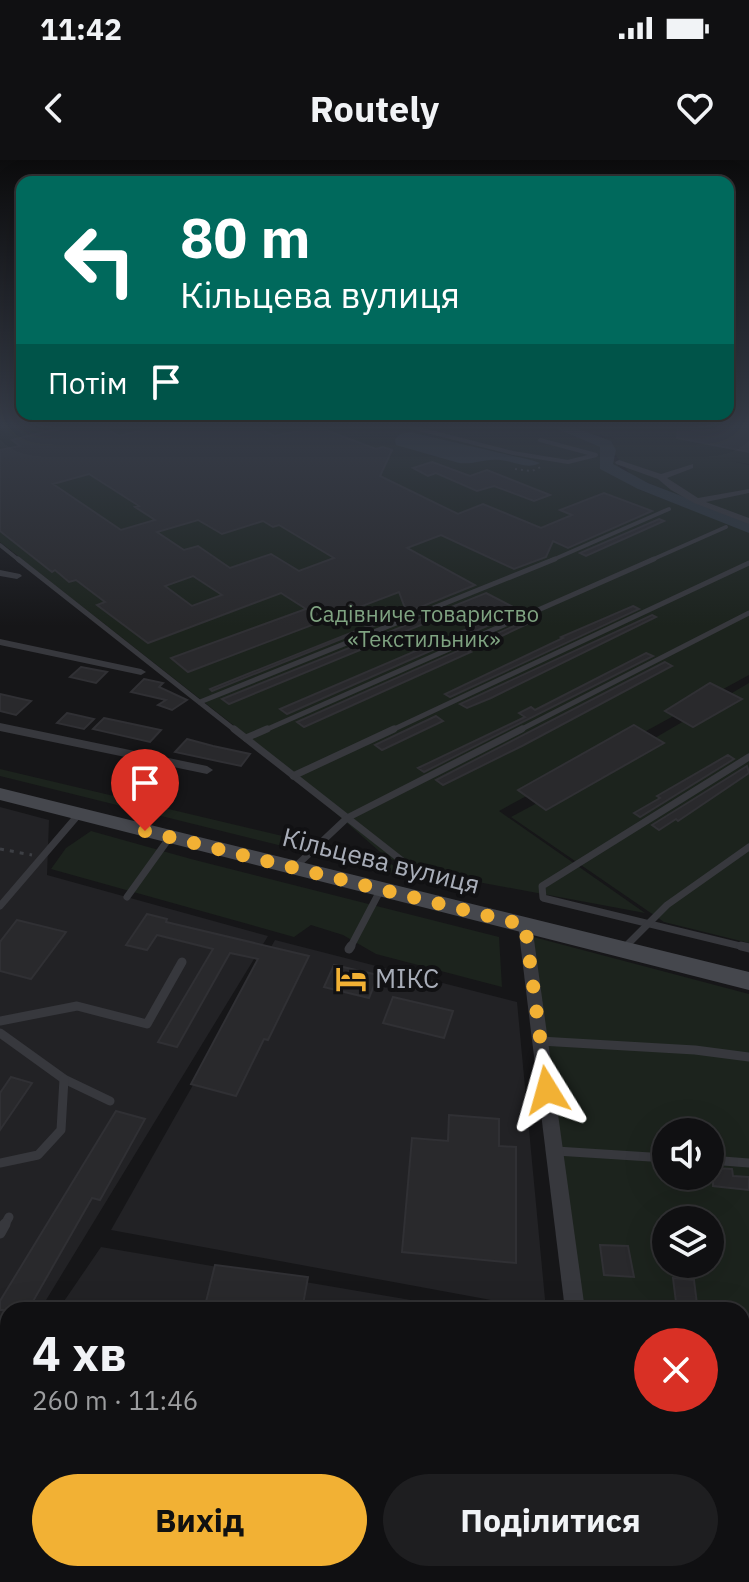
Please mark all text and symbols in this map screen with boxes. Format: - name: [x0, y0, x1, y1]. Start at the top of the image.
- text: 11:42: [40, 9, 122, 48]
- text: Routely: [310, 85, 439, 132]
- icon: back: [32, 86, 76, 130]
- icon: heart: [673, 86, 717, 130]
- text: 80 m: [180, 201, 310, 273]
- icon: left: [48, 208, 152, 312]
- text: Кільцева вулиця: [180, 271, 460, 318]
- icon: arrive: [144, 360, 188, 404]
- text: Потім: [48, 363, 128, 402]
- park label: Садівниче товариство «Текстильник»: [309, 599, 539, 653]
- pin: [111, 749, 179, 831]
- icon: arrive: [123, 761, 167, 805]
- street label: Кільцева вулиця: [279, 819, 483, 901]
- place label: МІКС: [375, 961, 439, 995]
- hotel icon: МІКС: [334, 962, 368, 996]
- position arrow: [505, 1048, 589, 1132]
- map controls: [652, 1118, 724, 1278]
- button: sound: [652, 1118, 724, 1190]
- button: layers: [652, 1206, 724, 1278]
- text: 4 хв: [32, 1322, 127, 1384]
- button: close: [634, 1328, 718, 1412]
- text: 260 m · 11:46: [32, 1383, 198, 1417]
- button: Вихід: [32, 1474, 367, 1566]
- button: Поділитися: [383, 1474, 718, 1566]

